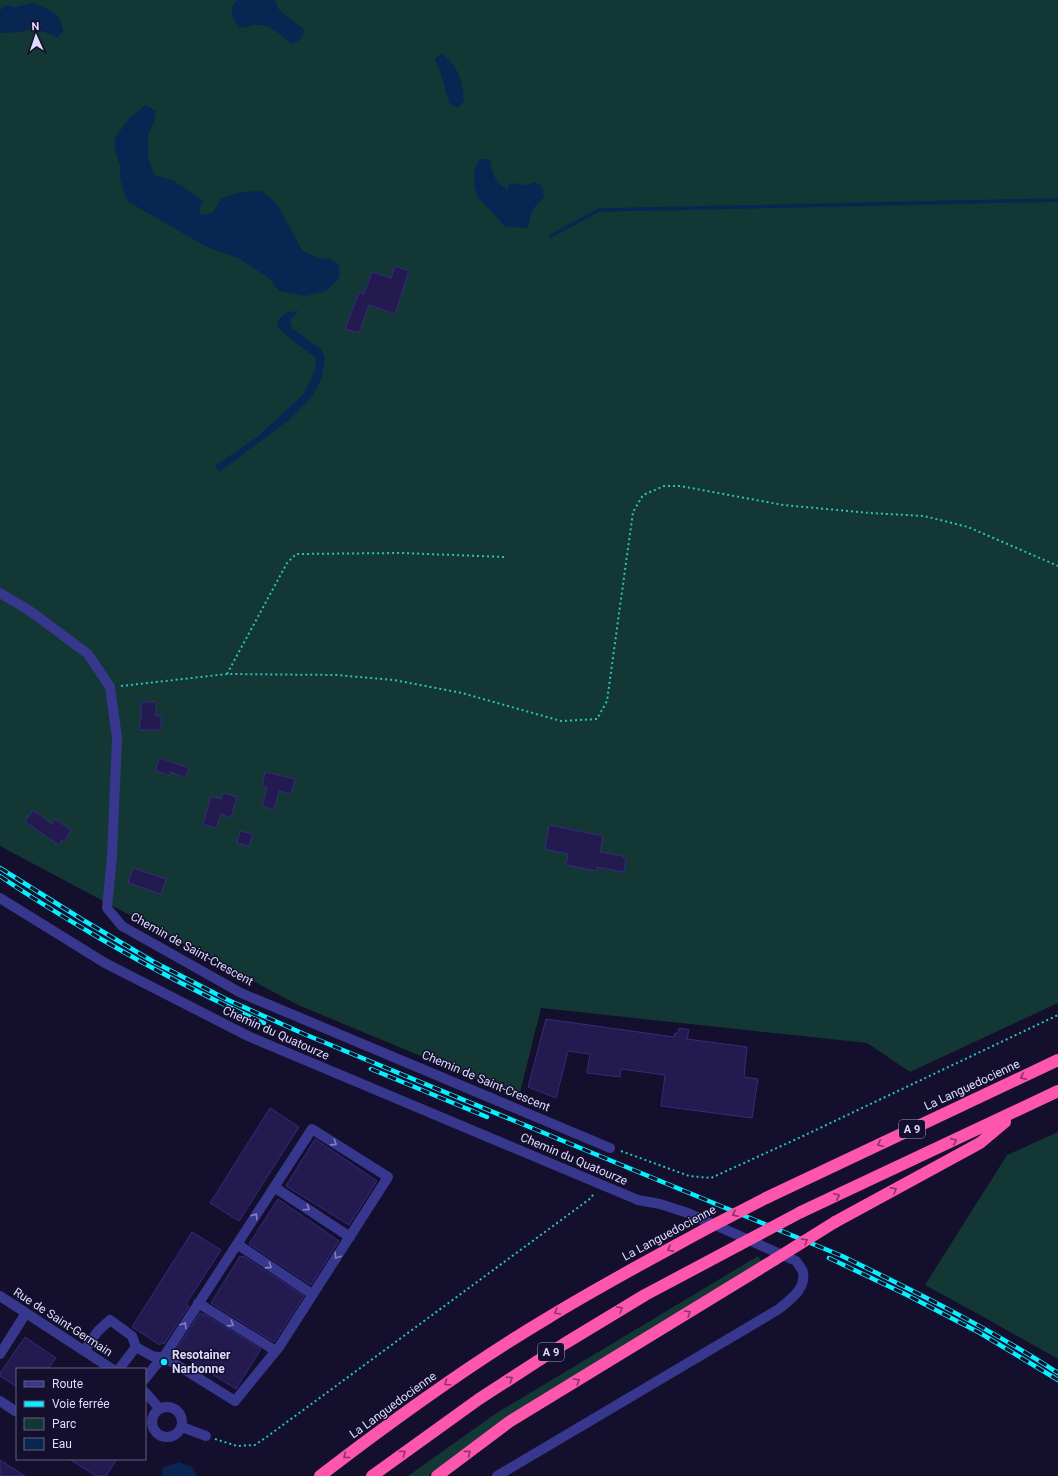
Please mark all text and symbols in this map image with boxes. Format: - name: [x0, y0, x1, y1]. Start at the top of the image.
- north arrow: [16, 16, 56, 56]
- text: N: [31, 20, 40, 33]
- street label: Chemin de Saint-Crescent: [128, 909, 256, 989]
- street label: Chemin du Quatourze: [221, 1003, 331, 1063]
- street label: Chemin de Saint-Crescent: [420, 1048, 552, 1114]
- street label: La Languedocienne: [922, 1057, 1022, 1113]
- one-way arrow: [1019, 1072, 1027, 1080]
- road number: A 9: [899, 1120, 925, 1138]
- street label: Chemin du Quatourze: [518, 1130, 630, 1188]
- one-way arrow: [330, 1138, 337, 1146]
- one-way arrow: [950, 1138, 958, 1146]
- one-way arrow: [876, 1139, 884, 1147]
- one-way arrow: [890, 1187, 897, 1195]
- one-way arrow: [832, 1193, 840, 1201]
- street label: La Languedocienne: [620, 1202, 718, 1264]
- one-way arrow: [303, 1204, 310, 1211]
- one-way arrow: [732, 1209, 739, 1217]
- one-way arrow: [250, 1213, 258, 1220]
- one-way arrow: [800, 1239, 807, 1246]
- one-way arrow: [667, 1244, 674, 1251]
- one-way arrow: [335, 1252, 342, 1259]
- one-way arrow: [265, 1261, 272, 1268]
- street label: Rue de Saint-Germain: [11, 1285, 115, 1359]
- one-way arrow: [616, 1307, 623, 1314]
- one-way arrow: [554, 1308, 561, 1315]
- one-way arrow: [684, 1310, 691, 1318]
- one-way arrow: [227, 1319, 234, 1326]
- one-way arrow: [179, 1322, 187, 1329]
- road number: A 9: [538, 1343, 564, 1361]
- place label: Resotainer Narbonne: [172, 1348, 231, 1376]
- marker: Resotainer Narbonne: [159, 1357, 169, 1367]
- legend: [16, 1368, 146, 1460]
- street label: La Languedocienne: [347, 1369, 439, 1441]
- one-way arrow: [506, 1376, 513, 1384]
- text: Route: [52, 1377, 83, 1391]
- one-way arrow: [445, 1378, 452, 1385]
- one-way arrow: [573, 1378, 580, 1386]
- text: Voie ferrée: [52, 1397, 110, 1411]
- text: Parc: [52, 1417, 76, 1431]
- text: Eau: [52, 1437, 72, 1451]
- one-way arrow: [464, 1450, 471, 1457]
- one-way arrow: [343, 1451, 350, 1458]
- one-way arrow: [399, 1451, 406, 1458]

